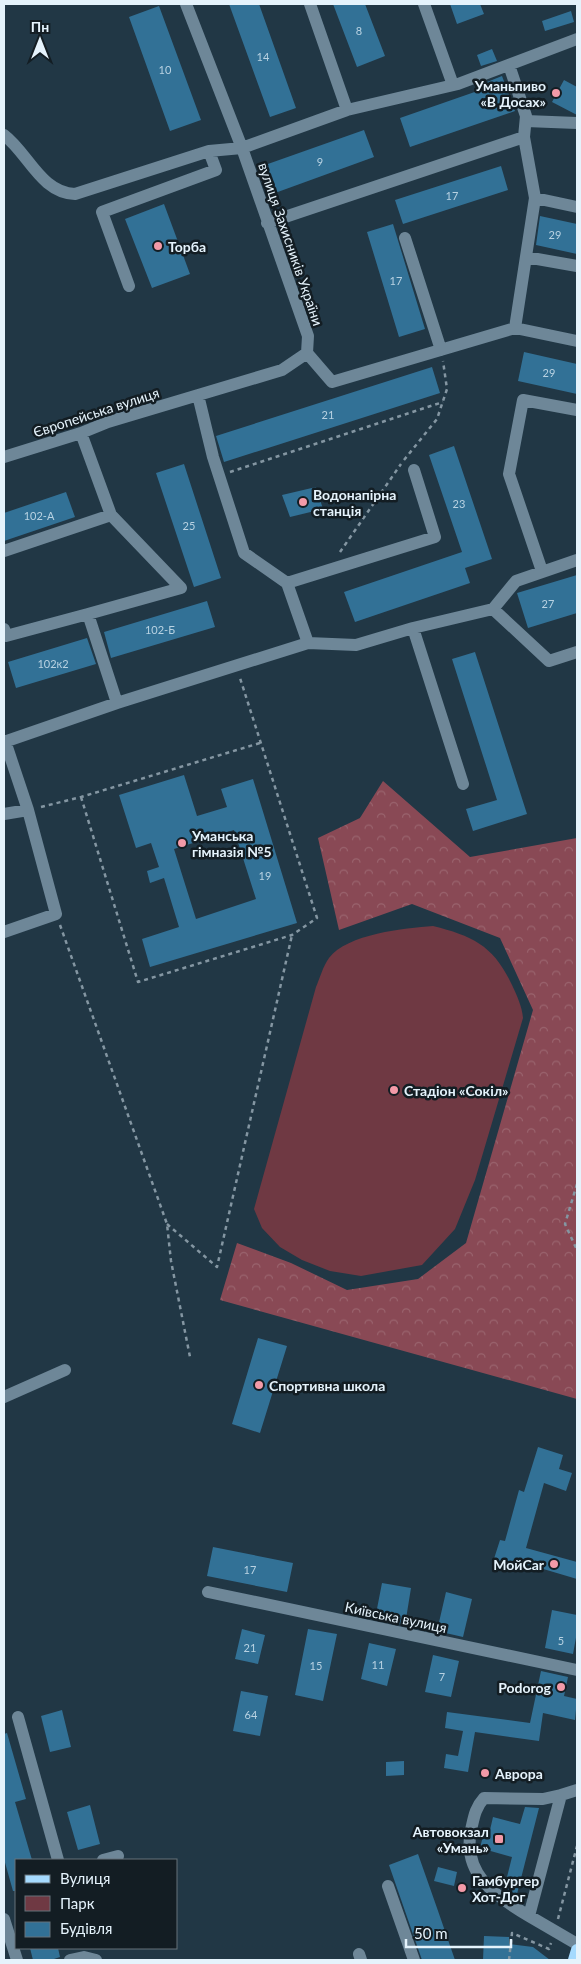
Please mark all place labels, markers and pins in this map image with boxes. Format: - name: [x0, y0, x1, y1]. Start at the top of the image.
- place label: Уманьпиво «В Досах»: [474, 77, 546, 110]
- marker: Уманьпиво «В Досах»: [550, 87, 562, 99]
- place label: Торба: [168, 238, 206, 255]
- marker: Торба: [152, 240, 164, 252]
- place label: Водонапірна станція: [313, 486, 396, 519]
- marker: Водонапірна станція: [297, 496, 309, 508]
- place label: Уманська гімназія №5: [191, 827, 272, 860]
- marker: Уманська гімназія №5: [176, 837, 188, 849]
- place label: Стадіон «Сокіл»: [404, 1082, 508, 1099]
- marker: Стадіон «Сокіл»: [388, 1084, 400, 1096]
- place label: Спортивна школа: [269, 1377, 385, 1394]
- marker: Спортивна школа: [253, 1379, 265, 1391]
- place label: МойCar: [493, 1556, 545, 1573]
- marker: МойCar: [548, 1558, 560, 1570]
- place label: Podorog: [498, 1679, 552, 1696]
- marker: Podorog: [555, 1681, 567, 1693]
- place label: Аврора: [494, 1765, 543, 1782]
- marker: Аврора: [479, 1767, 491, 1779]
- place label: Автовокзал «Умань»: [412, 1823, 489, 1856]
- marker: Автовокзал «Умань»: [493, 1833, 505, 1845]
- place label: Гамбургер Хот-Дог: [472, 1872, 539, 1905]
- marker: Гамбургер Хот-Дог: [456, 1882, 468, 1894]

